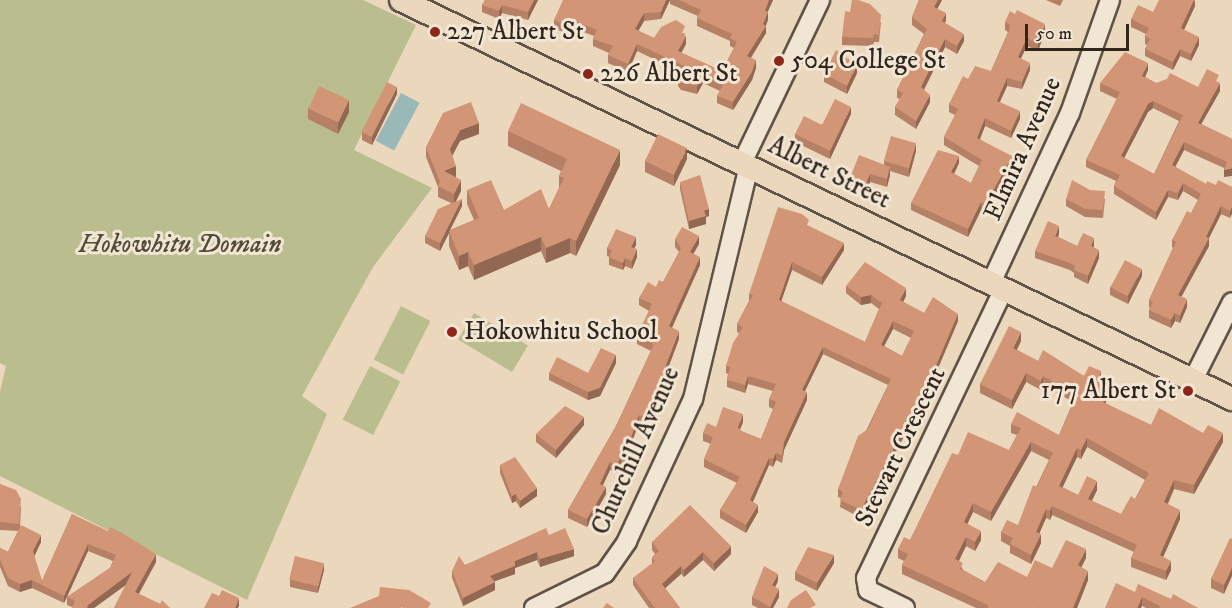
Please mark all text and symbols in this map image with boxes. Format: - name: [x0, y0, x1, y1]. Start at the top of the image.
- scale bar: [1028, 12, 1132, 50]
- place label: 227 Albert St: [447, 16, 584, 48]
- text: 50 m: [1036, 23, 1072, 45]
- marker: 227 Albert St: [428, 25, 442, 39]
- place label: 504 College St: [791, 45, 945, 77]
- marker: 504 College St: [772, 54, 786, 68]
- place label: 226 Albert St: [600, 58, 737, 90]
- marker: 226 Albert St: [581, 67, 595, 81]
- street label: Elmira Avenue: [977, 72, 1069, 226]
- street label: Albert Street: [763, 130, 895, 216]
- park label: Hokowhitu Domain: [79, 229, 281, 261]
- place label: Hokowhitu School: [464, 316, 658, 348]
- marker: Hokowhitu School: [445, 325, 459, 339]
- street label: Churchill Avenue: [585, 362, 687, 540]
- street label: Stewart Crescent: [849, 362, 953, 532]
- place label: 177 Albert St: [1041, 375, 1176, 407]
- marker: 177 Albert St: [1181, 384, 1195, 398]

